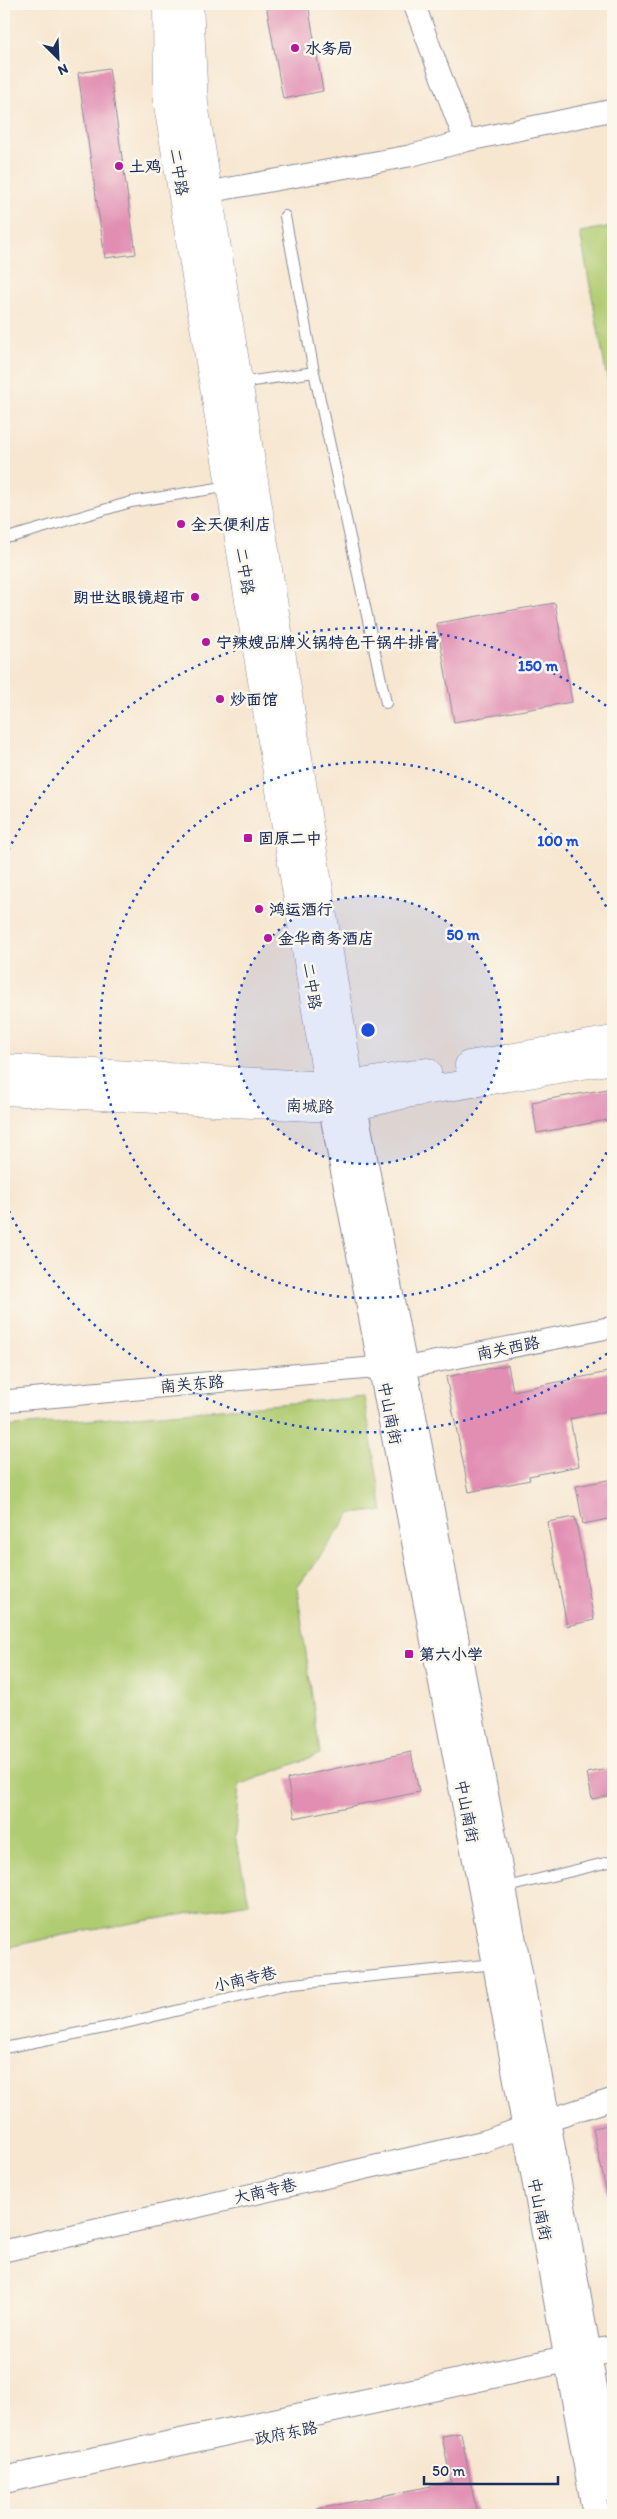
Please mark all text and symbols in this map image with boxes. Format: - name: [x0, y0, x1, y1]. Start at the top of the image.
- north arrow: [32, 32, 82, 82]
- place label: 水务局: [305, 39, 353, 58]
- marker: 水务局: [289, 42, 301, 54]
- text: N: [55, 60, 71, 79]
- street label: 二中路: [166, 147, 192, 197]
- place label: 土鸡: [129, 157, 161, 176]
- marker: 土鸡: [113, 160, 125, 172]
- place label: 全天便利店: [191, 515, 271, 534]
- marker: 全天便利店: [175, 518, 187, 530]
- street label: 二中路: [232, 546, 258, 596]
- place label: 朗世达眼镜超市: [73, 588, 185, 607]
- marker: 朗世达眼镜超市: [189, 591, 201, 603]
- place label: 宁辣嫂品牌火锅特色干锅牛排骨: [216, 633, 440, 652]
- marker: 宁辣嫂品牌火锅特色干锅牛排骨: [200, 636, 212, 648]
- text: 150 m: [518, 657, 558, 675]
- place label: 炒面馆: [230, 690, 278, 709]
- marker: 炒面馆: [214, 693, 226, 705]
- place label: 固原二中: [258, 829, 322, 848]
- marker: 固原二中: [242, 832, 254, 844]
- text: 100 m: [537, 832, 579, 850]
- place label: 鸿运酒行: [269, 900, 333, 919]
- marker: 鸿运酒行: [253, 903, 265, 915]
- text: 50 m: [446, 926, 480, 944]
- place label: 金华商务酒店: [278, 929, 374, 948]
- marker: 金华商务酒店: [262, 932, 274, 944]
- street label: 二中路: [299, 961, 325, 1011]
- centre of rings: [359, 1021, 377, 1039]
- street label: 南城路: [286, 1096, 334, 1116]
- street label: 南关西路: [475, 1333, 541, 1363]
- street label: 南关东路: [159, 1372, 225, 1396]
- street label: 中山南街: [375, 1380, 405, 1446]
- place label: 第六小学: [419, 1645, 483, 1664]
- marker: 第六小学: [403, 1648, 415, 1660]
- street label: 中山南街: [452, 1778, 482, 1844]
- street label: 小南寺巷: [212, 1963, 278, 1995]
- street label: 大南寺巷: [232, 2175, 298, 2207]
- street label: 中山南街: [525, 2176, 555, 2242]
- street label: 政府东路: [253, 2418, 319, 2448]
- scale bar: [424, 2454, 558, 2486]
- text: 50 m: [432, 2462, 465, 2480]

